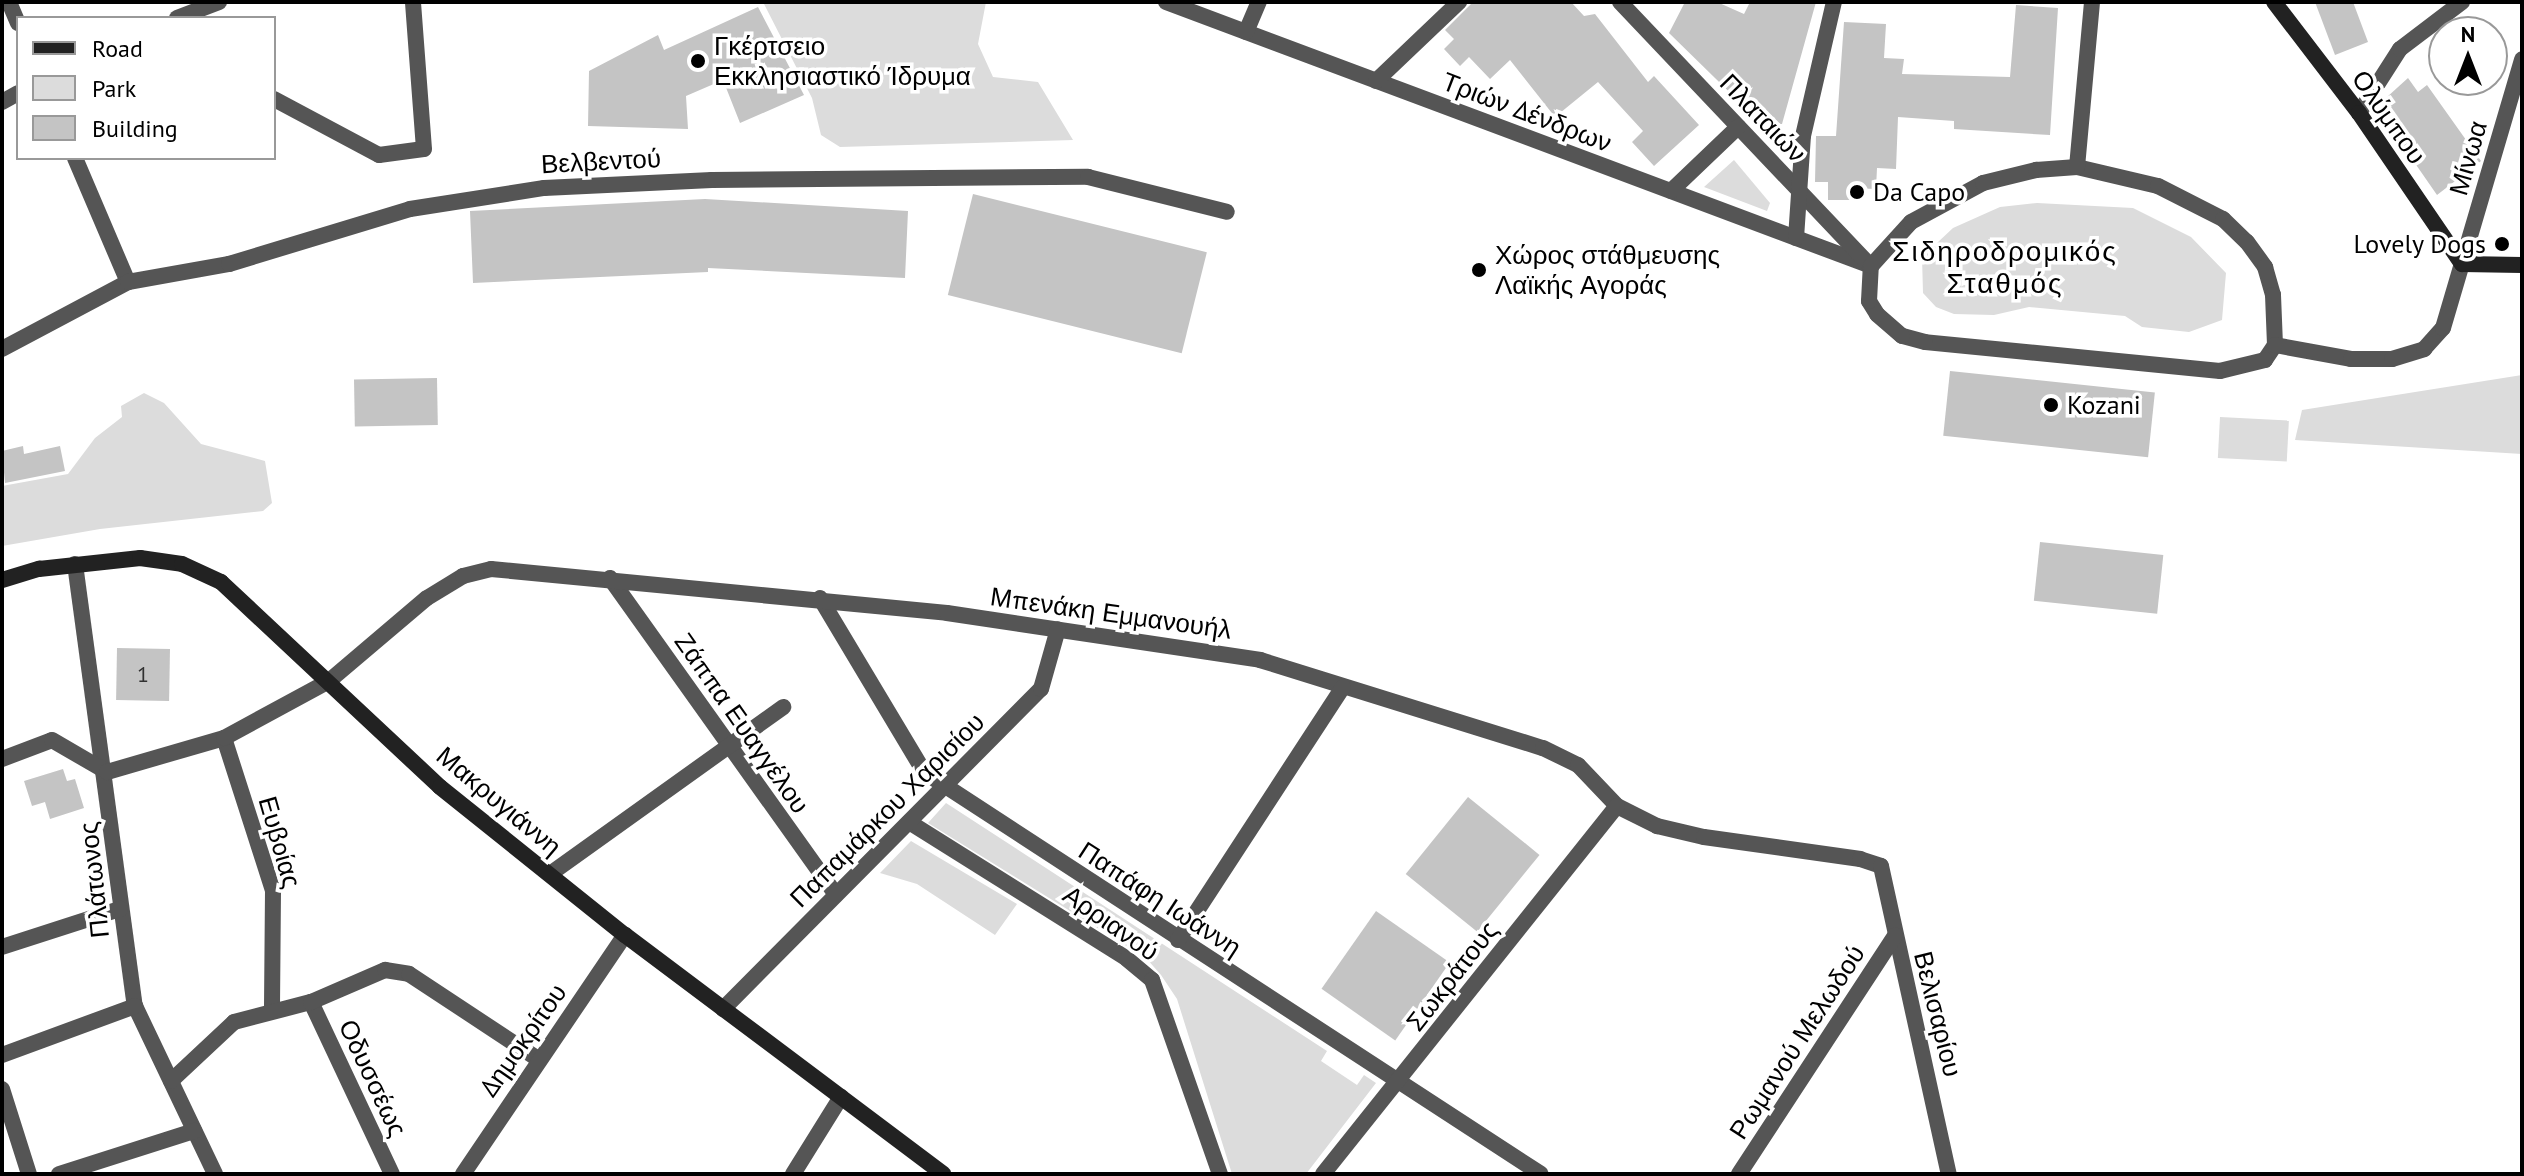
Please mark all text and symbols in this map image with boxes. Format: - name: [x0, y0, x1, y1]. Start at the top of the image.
- legend: [16, 16, 276, 160]
- north arrow: [2428, 16, 2508, 96]
- text: N: [2461, 20, 2475, 48]
- place label: Γκέρτσειο Εκκλησιαστικό Ίδρυμα: [714, 30, 971, 92]
- text: Road: [92, 33, 143, 64]
- marker: Γκέρτσειο Εκκλησιαστικό Ίδρυμα: [689, 52, 707, 70]
- street label: Ολύμπου: [2346, 64, 2432, 170]
- street label: Τριών Δένδρων: [1438, 65, 1616, 159]
- street label: Πλαταιών: [1713, 67, 1813, 169]
- text: Park: [92, 73, 136, 104]
- text: Building: [92, 113, 178, 144]
- street label: Μίνωα: [2443, 117, 2493, 199]
- street label: Βελβεντού: [540, 142, 662, 180]
- place label: Da Capo: [1873, 176, 1965, 208]
- marker: Da Capo: [1848, 183, 1866, 201]
- place label: Lovely Dogs: [2353, 228, 2486, 260]
- district label: Σιδηροδρομικός Σταθμός: [1892, 234, 2118, 300]
- marker: Lovely Dogs: [2493, 235, 2511, 253]
- place label: Χώρος στάθμευσης Λαϊκής Αγοράς: [1495, 239, 1720, 300]
- marker: Χώρος στάθμευσης Λαϊκής Αγοράς: [1470, 261, 1488, 279]
- place label: Kozani: [2067, 389, 2141, 421]
- marker: Kozani: [2042, 396, 2060, 414]
- street label: Μπενάκη Εμμανουήλ: [988, 581, 1234, 645]
- street label: Ζάππα Ευαγγέλου: [668, 627, 816, 819]
- house number: 1: [137, 662, 149, 688]
- street label: Παπαμάρκου Χαρισίου: [783, 706, 991, 914]
- street label: Μακρυγιάννη: [430, 740, 568, 862]
- street label: Ευβoίας: [252, 793, 308, 891]
- street label: Πλάτωνος: [72, 820, 116, 940]
- street label: Παπάφη Ιωάννη: [1073, 835, 1247, 963]
- street label: Αρριανού: [1057, 879, 1165, 967]
- street label: Σωκράτους: [1400, 915, 1504, 1037]
- street label: Ρωμανού Μελωδού: [1723, 939, 1871, 1145]
- street label: Βελισαρίου: [1907, 948, 1969, 1080]
- street label: Δημοκρίτου: [473, 978, 573, 1102]
- street label: Οδυσσέως: [332, 1015, 414, 1141]

